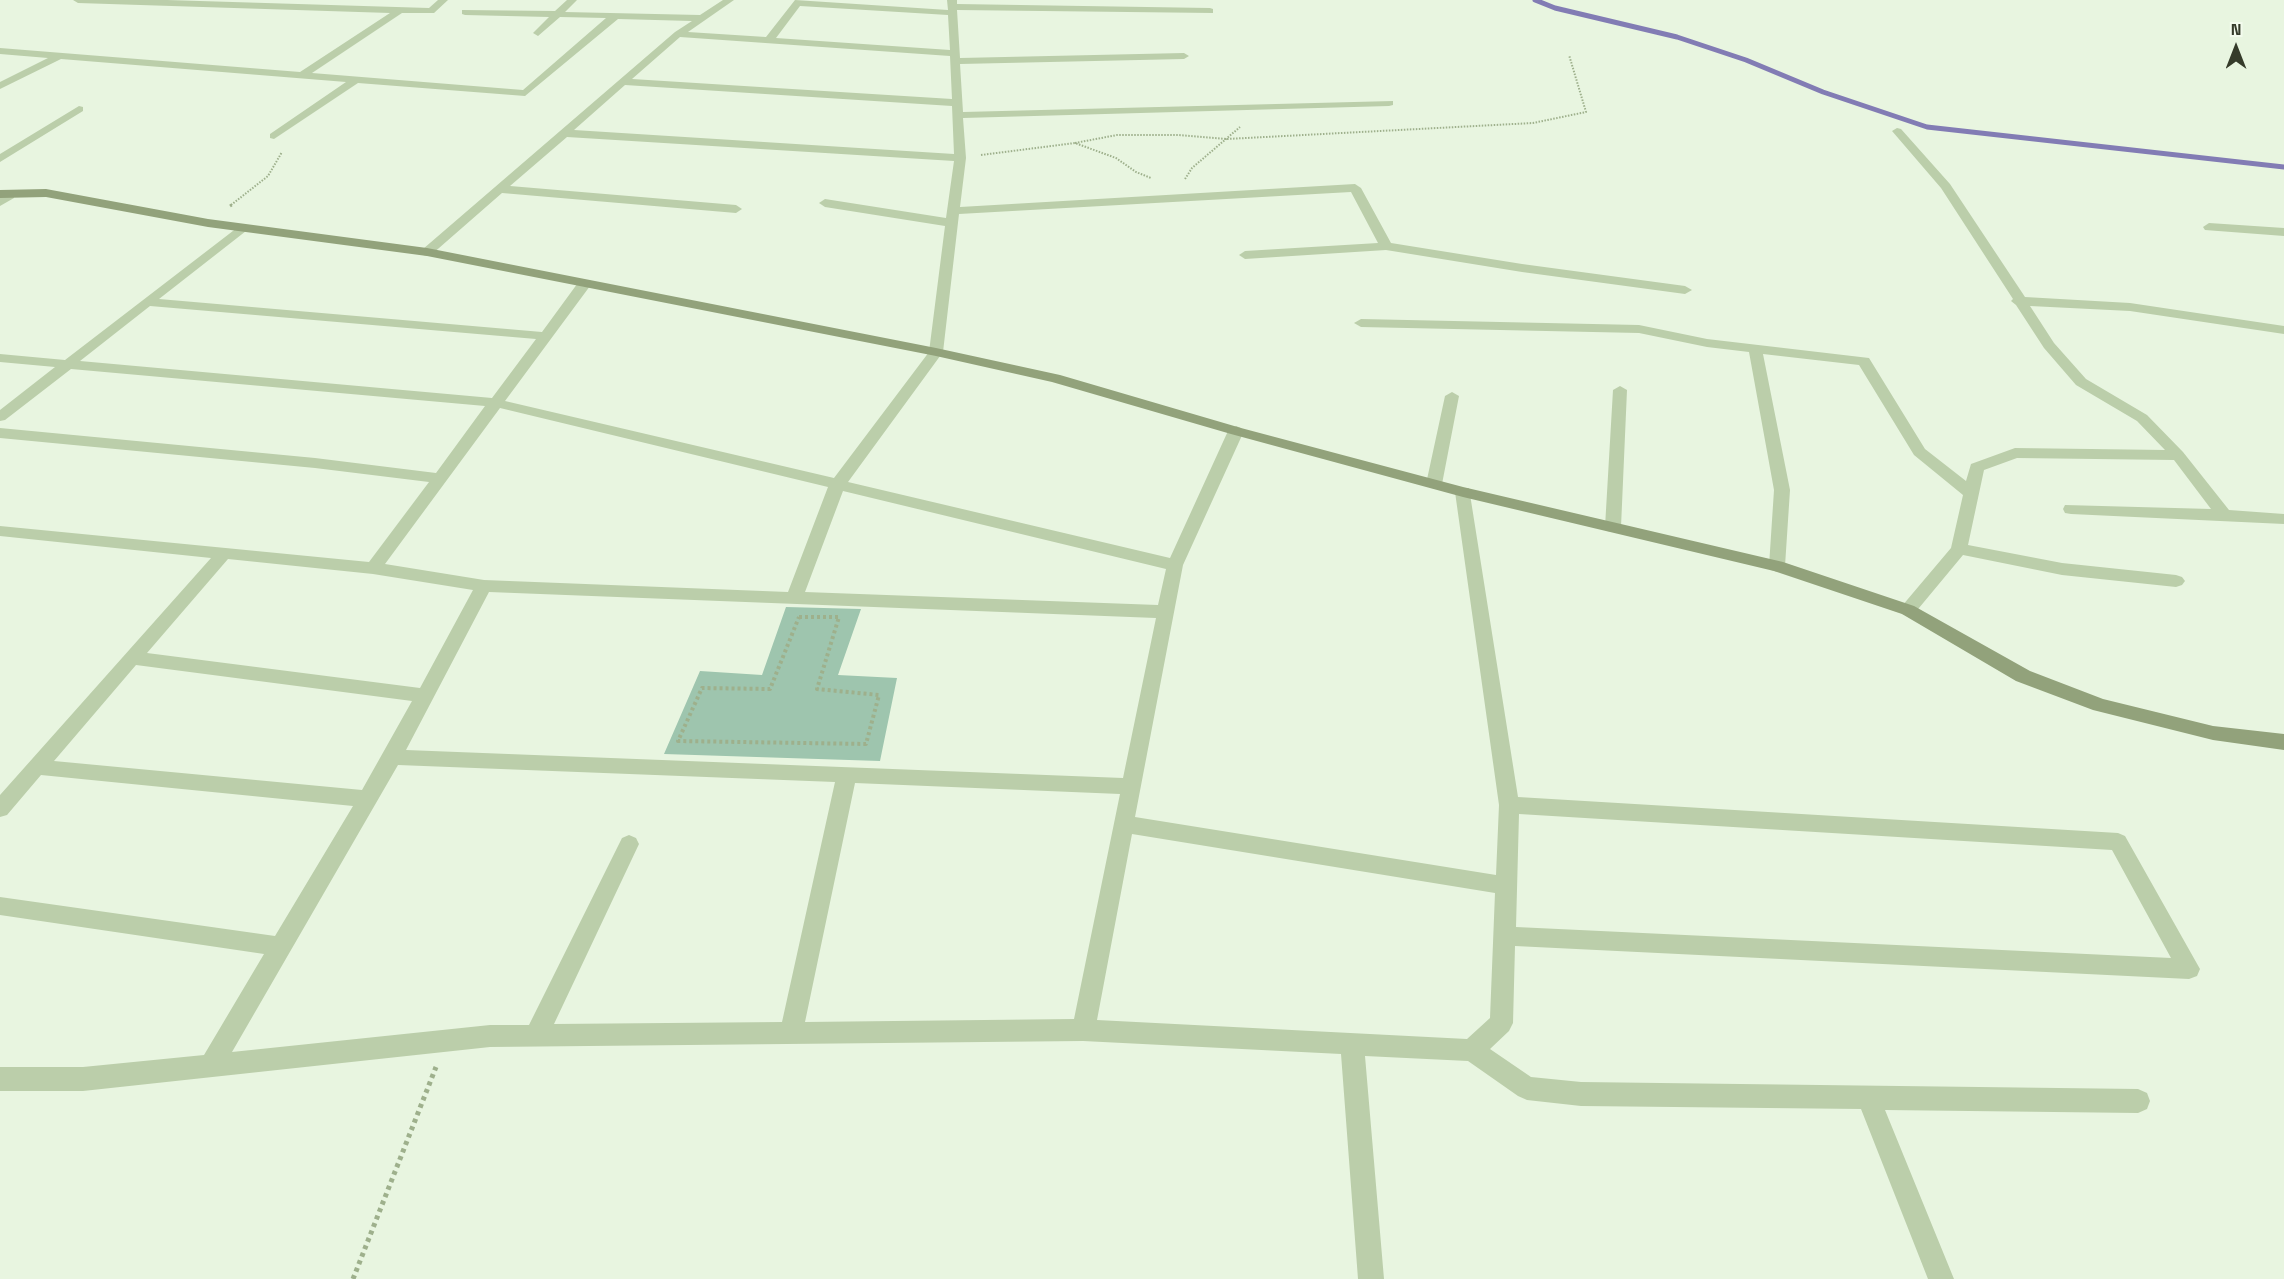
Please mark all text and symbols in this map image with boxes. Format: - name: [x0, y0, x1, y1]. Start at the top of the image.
- north arrow: [2206, 18, 2266, 78]
- text: N: [2231, 19, 2241, 40]

